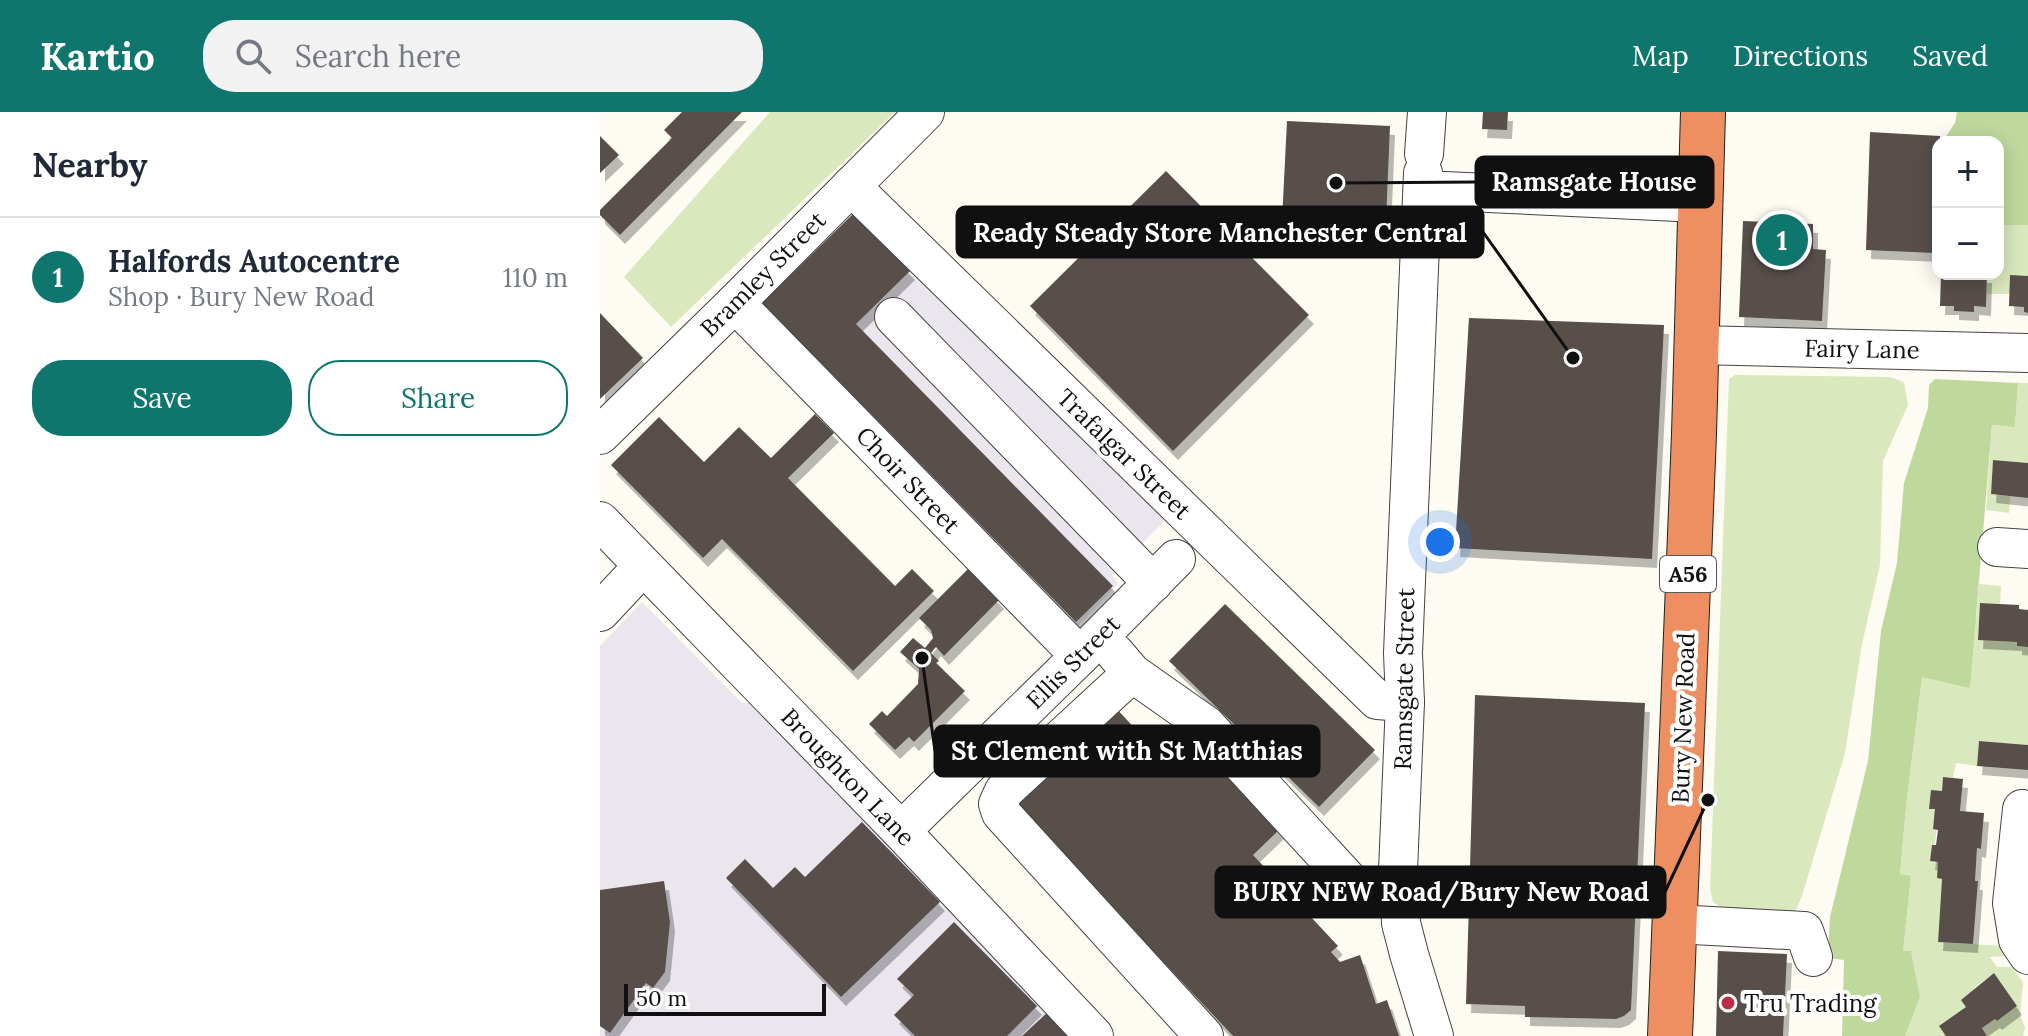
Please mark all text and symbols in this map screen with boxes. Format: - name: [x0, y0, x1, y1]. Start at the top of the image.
- search box: [203, 20, 763, 92]
- text: Kartio: [40, 32, 155, 80]
- icon: search: [231, 34, 275, 78]
- text: Search here: [295, 37, 461, 75]
- text: Map: [1632, 38, 1689, 74]
- text: Directions: [1733, 38, 1868, 74]
- text: Saved: [1912, 38, 1988, 74]
- map controls: [1932, 136, 2004, 280]
- button: +: [1932, 136, 2004, 208]
- text: Nearby: [32, 143, 148, 186]
- callout: Ramsgate House: [1476, 157, 1713, 207]
- text: Ramsgate House: [1491, 165, 1697, 198]
- street label: Bramley Street: [694, 204, 833, 343]
- callout: Ready Steady Store Manchester Central: [957, 207, 1483, 257]
- button: −: [1932, 208, 2004, 280]
- pin: 1: [1756, 210, 1808, 270]
- text: Ready Steady Store Manchester Central: [973, 216, 1467, 249]
- text: Halfords Autocentre: [108, 242, 400, 280]
- text: 1: [53, 261, 63, 294]
- text: 110 m: [503, 261, 568, 294]
- text: Shop · Bury New Road: [108, 280, 375, 313]
- street label: Fairy Lane: [1804, 332, 1920, 366]
- button: Save: [32, 360, 292, 436]
- button: Share: [308, 360, 568, 436]
- street label: Trafalgar Street: [1050, 382, 1198, 526]
- street label: Choir Street: [849, 420, 967, 540]
- your location: [1420, 522, 1460, 562]
- road number: A56: [1660, 556, 1716, 592]
- street label: Ramsgate Street: [1387, 587, 1421, 770]
- street label: Ellis Street: [1020, 608, 1127, 715]
- street label: Bury New Road: [1665, 632, 1701, 804]
- street label: Broughton Lane: [774, 702, 922, 852]
- callout: St Clement with St Matthias: [935, 726, 1319, 776]
- text: St Clement with St Matthias: [951, 734, 1303, 767]
- callout: BURY NEW Road/Bury New Road: [1216, 867, 1665, 917]
- text: BURY NEW Road/Bury New Road: [1233, 875, 1649, 909]
- scale bar: [624, 980, 826, 1016]
- text: 50 m: [636, 984, 687, 1012]
- place label: Tru Trading: [1744, 988, 1877, 1019]
- marker: Tru Trading: [1719, 994, 1737, 1012]

